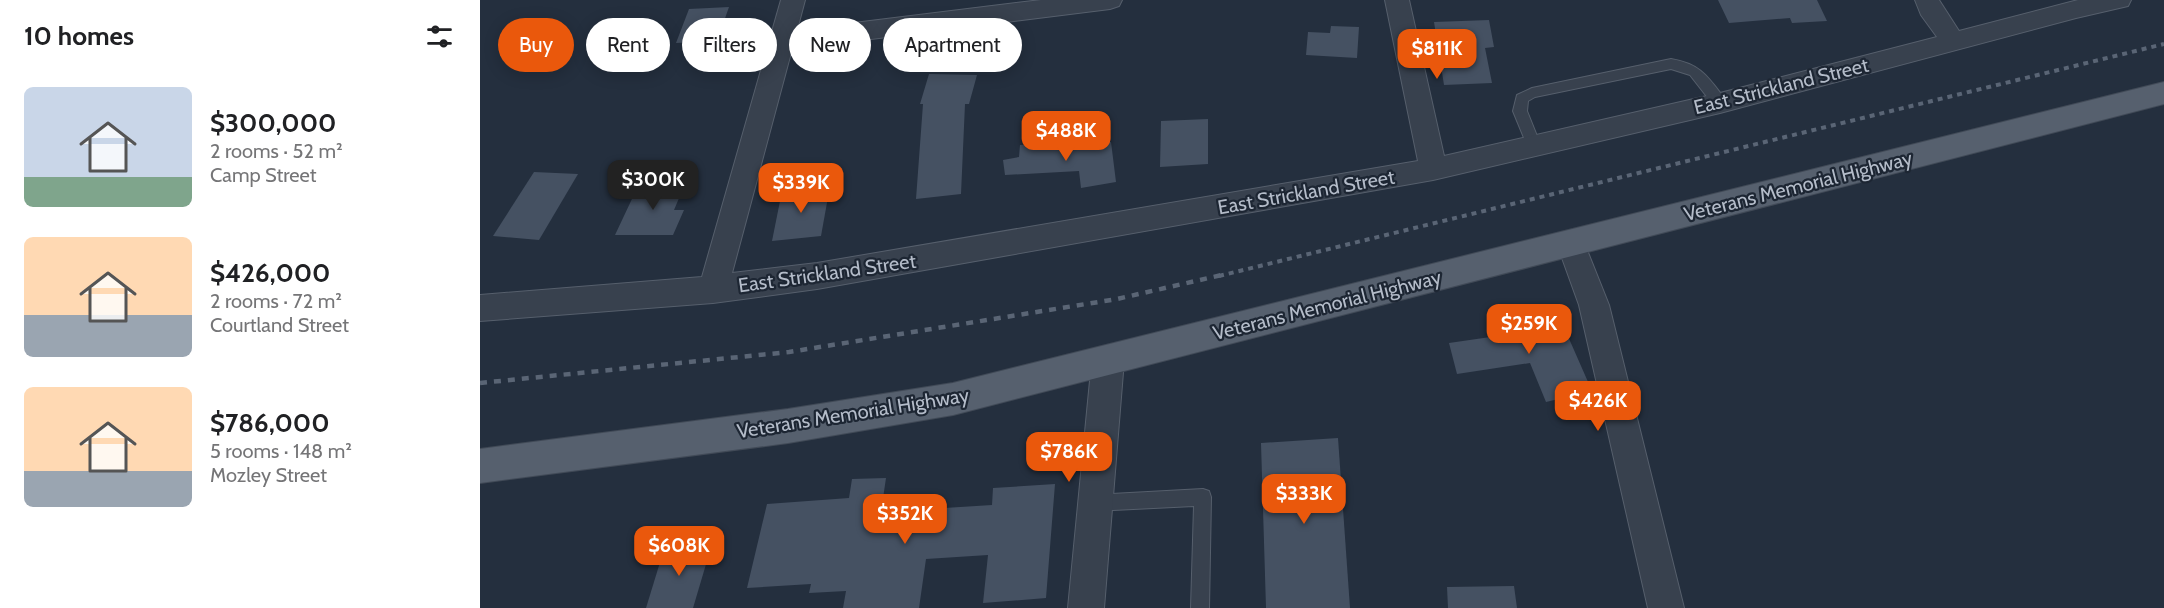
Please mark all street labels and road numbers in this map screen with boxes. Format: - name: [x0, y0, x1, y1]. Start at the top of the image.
- street label: East Strickland Street: [1691, 53, 1871, 119]
- street label: Veterans Memorial Highway: [1681, 146, 1915, 226]
- street label: East Strickland Street: [1216, 165, 1397, 219]
- street label: East Strickland Street: [736, 249, 918, 297]
- street label: Veterans Memorial Highway: [1210, 265, 1444, 345]
- street label: Veterans Memorial Highway: [735, 383, 971, 443]

